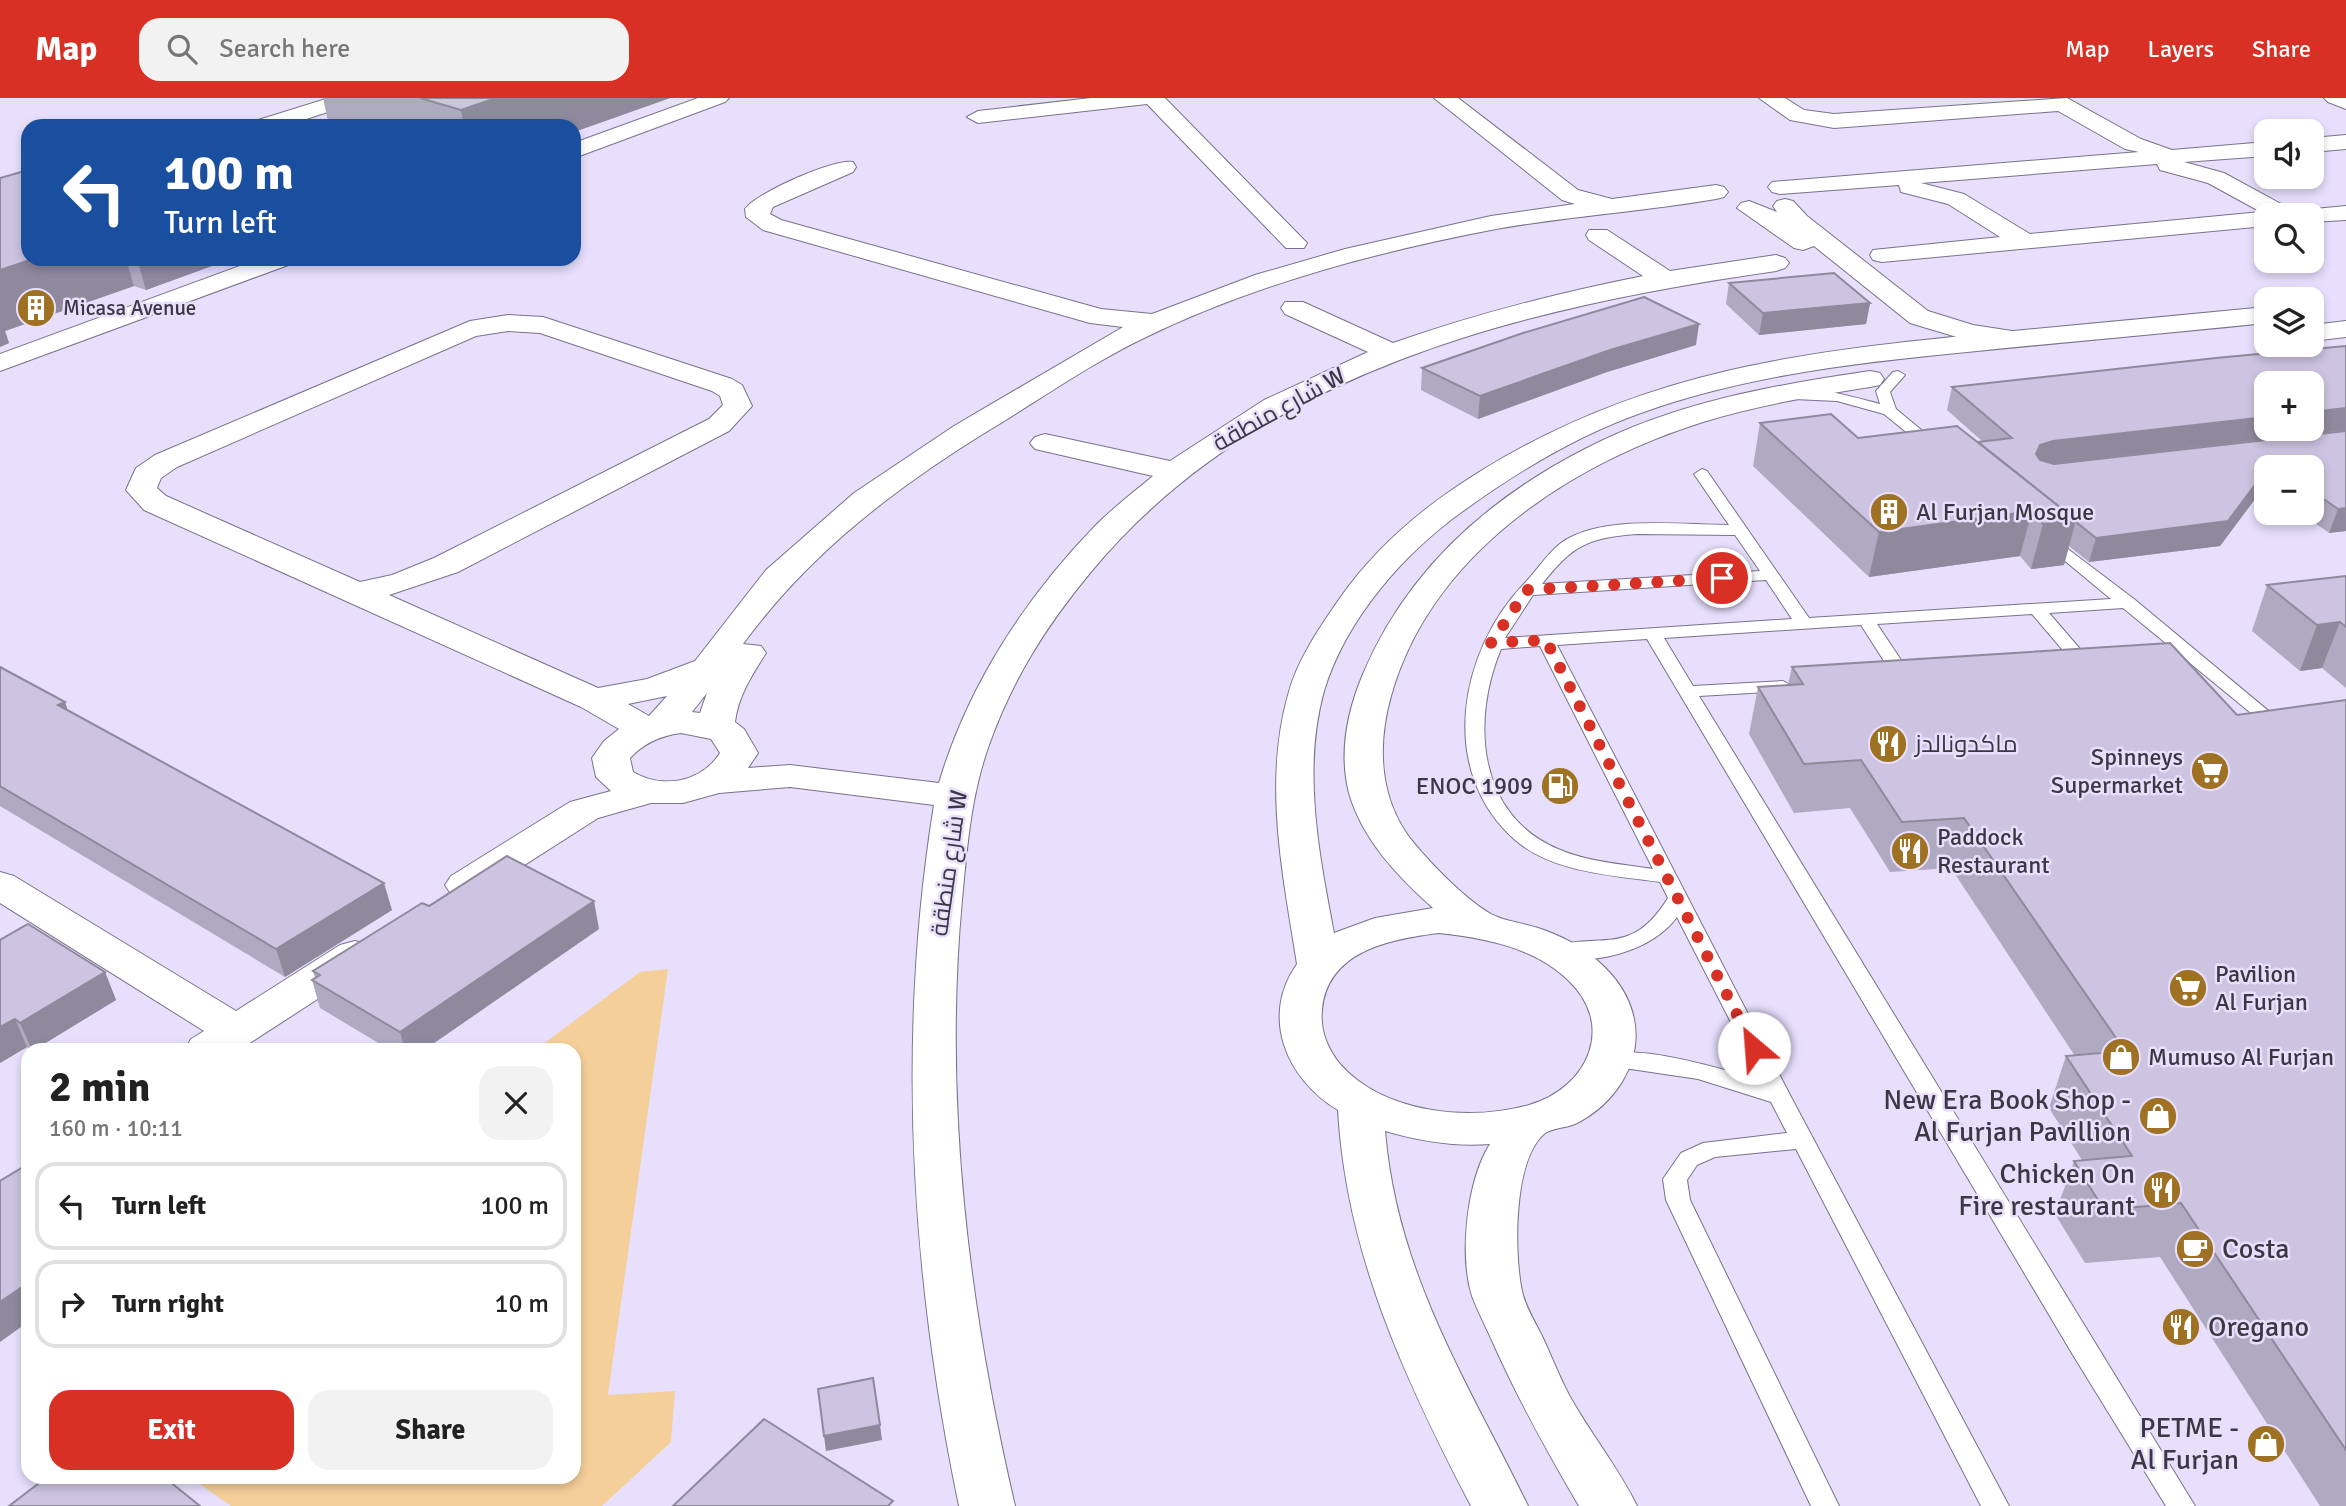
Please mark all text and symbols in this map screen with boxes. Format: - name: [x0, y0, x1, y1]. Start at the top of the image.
- search box: [139, 18, 629, 81]
- text: Map: [35, 29, 97, 70]
- icon: search: [163, 30, 201, 68]
- text: Search here: [219, 33, 350, 65]
- text: Map: [2065, 34, 2110, 64]
- text: Layers: [2148, 34, 2214, 64]
- text: Share: [2252, 34, 2311, 64]
- map controls: [2254, 119, 2324, 525]
- button: sound: [2254, 119, 2324, 189]
- text: 100 m: [164, 143, 294, 203]
- icon: left: [49, 147, 140, 238]
- text: Turn left: [164, 203, 277, 242]
- button: search: [2254, 203, 2324, 273]
- building icon: Micasa Avenue: [15, 287, 57, 329]
- button: layers: [2254, 287, 2324, 357]
- place label: Micasa Avenue: [63, 295, 196, 321]
- street label: شارع منطقة W: [1207, 360, 1351, 459]
- button: +: [2254, 371, 2324, 441]
- button: −: [2254, 455, 2324, 525]
- building icon: Al Furjan Mosque: [1868, 491, 1910, 533]
- place label: Al Furjan Mosque: [1916, 497, 2094, 527]
- pin: [1692, 548, 1752, 608]
- icon: arrive: [1703, 559, 1741, 597]
- restaurant icon: ماكدونالدز: [1867, 723, 1909, 765]
- place label: ماكدونالدز: [1913, 729, 2018, 759]
- place label: Spinneys Supermarket: [2051, 742, 2183, 800]
- supermarket icon: Spinneys Supermarket: [2189, 750, 2231, 792]
- fuel station icon: ENOC 1909: [1539, 765, 1581, 807]
- place label: ENOC 1909: [1416, 771, 1533, 801]
- street label: شارع منطقة W: [924, 788, 975, 938]
- place label: Paddock Restaurant: [1937, 822, 2050, 880]
- restaurant icon: Paddock Restaurant: [1889, 830, 1931, 872]
- place label: Pavilion Al Furjan: [2215, 959, 2308, 1017]
- supermarket icon: Pavilion Al Furjan: [2167, 967, 2209, 1009]
- position arrow: [1717, 1011, 1791, 1085]
- shop icon: Mumuso Al Furjan: [2100, 1036, 2142, 1078]
- place label: Mumuso Al Furjan: [2148, 1042, 2334, 1072]
- text: 2 min: [49, 1062, 150, 1113]
- button: close: [479, 1066, 553, 1140]
- place label: New Era Book Shop - Al Furjan Pavillion: [1883, 1083, 2131, 1149]
- shop icon: New Era Book Shop - Al Furjan Pavillion: [2137, 1095, 2179, 1137]
- text: 160 m · 10:11: [49, 1114, 183, 1143]
- place label: Chicken On Fire restaurant: [1958, 1157, 2135, 1223]
- restaurant icon: Chicken On Fire restaurant: [2141, 1169, 2183, 1211]
- icon: left: [53, 1187, 91, 1225]
- text: Turn left: [112, 1190, 206, 1222]
- text: 100 m: [480, 1190, 549, 1222]
- cafe icon: Costa: [2174, 1228, 2216, 1270]
- place label: Costa: [2222, 1232, 2290, 1266]
- icon: right: [53, 1285, 91, 1323]
- text: Turn right: [112, 1288, 224, 1320]
- text: 10 m: [494, 1288, 549, 1320]
- restaurant icon: Oregano: [2160, 1306, 2202, 1348]
- place label: Oregano: [2208, 1310, 2309, 1344]
- button: Exit: [49, 1390, 294, 1470]
- button: Share: [308, 1390, 553, 1470]
- place label: PETME - Al Furjan: [2131, 1411, 2239, 1477]
- shop icon: PETME - Al Furjan: [2245, 1423, 2287, 1465]

